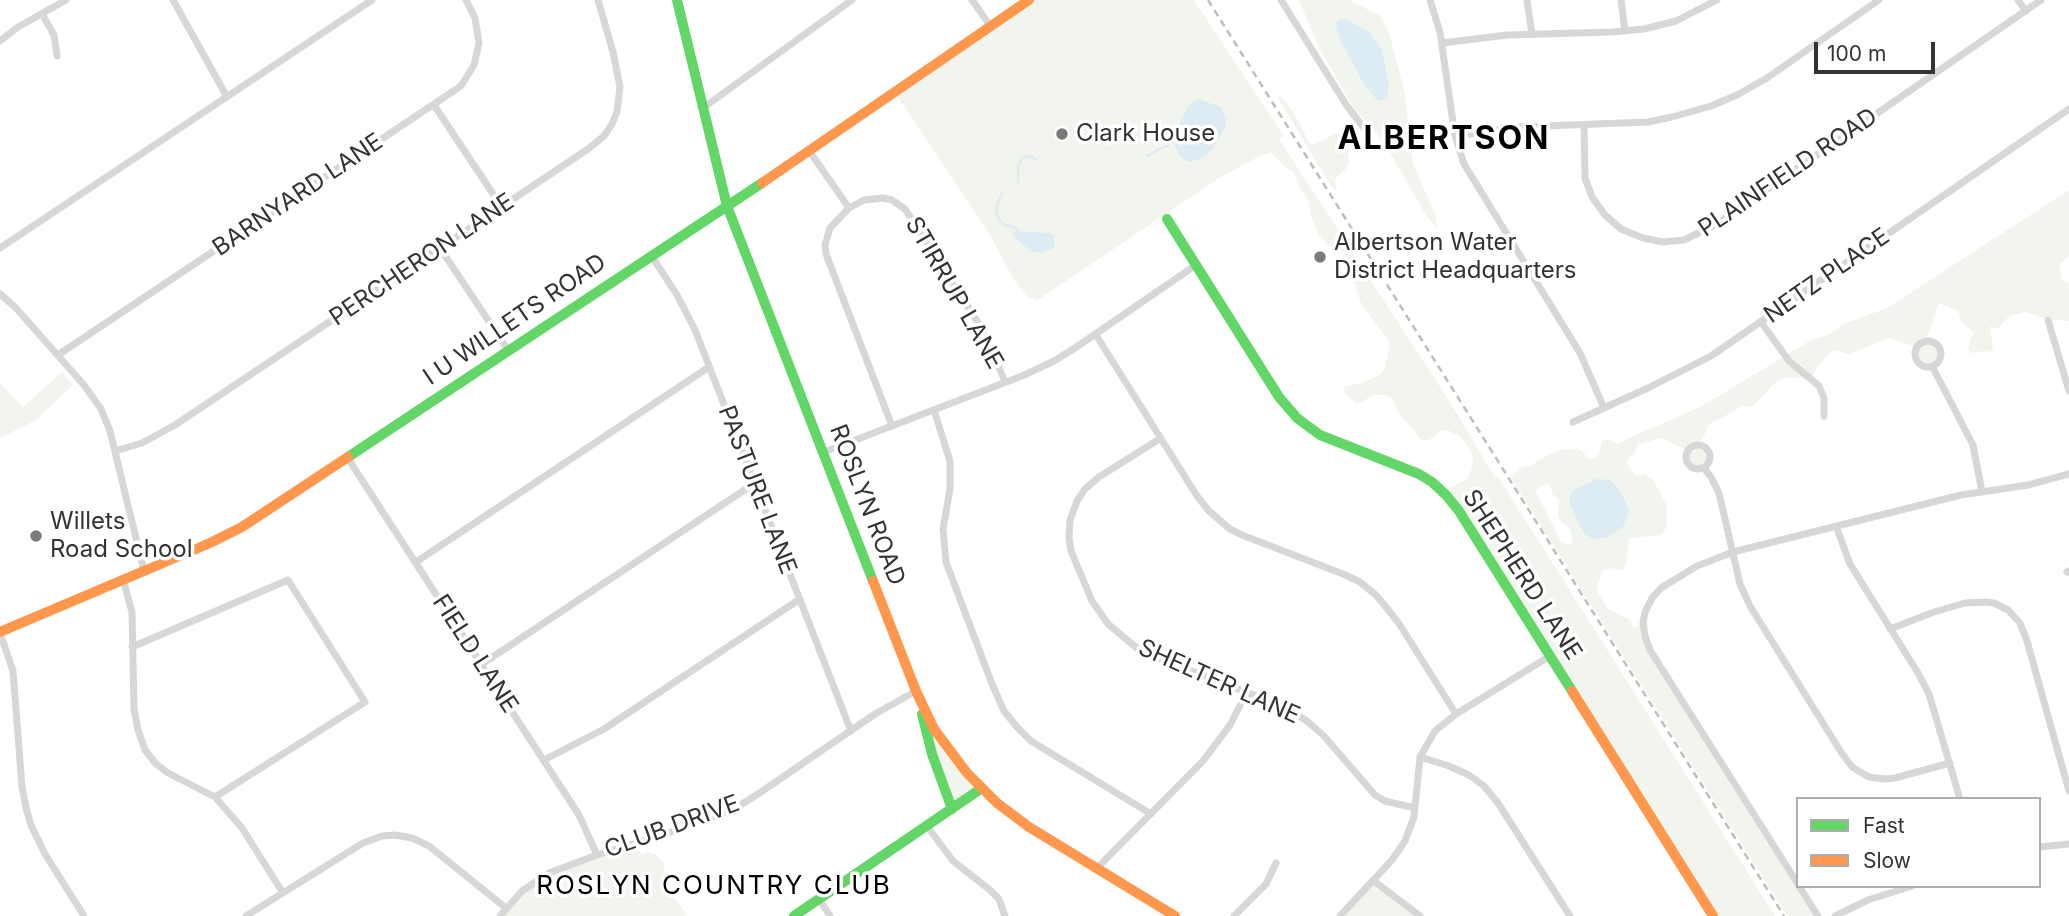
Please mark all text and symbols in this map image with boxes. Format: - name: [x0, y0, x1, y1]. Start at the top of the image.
- scale bar: [1817, 28, 1938, 72]
- text: 100 m: [1827, 41, 1886, 66]
- street label: PLAINFIELD ROAD: [1693, 102, 1883, 244]
- place label: Clark House: [1076, 120, 1215, 148]
- district label: ALBERTSON: [1339, 120, 1549, 158]
- marker: Clark House: [1054, 126, 1070, 142]
- street label: BARNYARD LANE: [207, 127, 389, 263]
- street label: PERCHERON LANE: [324, 188, 520, 332]
- street label: STIRRUP LANE: [899, 212, 1009, 374]
- street label: NETZ PLACE: [1759, 222, 1895, 330]
- place label: Albertson Water District Headquarters: [1334, 229, 1577, 285]
- street label: I U WILLETS ROAD: [418, 248, 612, 392]
- marker: Albertson Water District Headquarters: [1312, 249, 1328, 265]
- street label: PASTURE LANE: [712, 402, 802, 578]
- street label: ROSLYN ROAD: [823, 421, 911, 589]
- street label: SHEPHERD LANE: [1456, 484, 1588, 666]
- place label: Willets Road School: [50, 508, 193, 564]
- marker: Willets Road School: [28, 528, 44, 544]
- street label: FIELD LANE: [426, 589, 524, 719]
- street label: SHELTER LANE: [1134, 634, 1304, 730]
- street label: CLUB DRIVE: [601, 789, 743, 865]
- legend: [1796, 797, 2041, 888]
- text: Fast: [1863, 813, 1905, 838]
- text: Slow: [1863, 848, 1911, 873]
- district label: ROSLYN COUNTRY CLUB: [539, 870, 889, 902]

